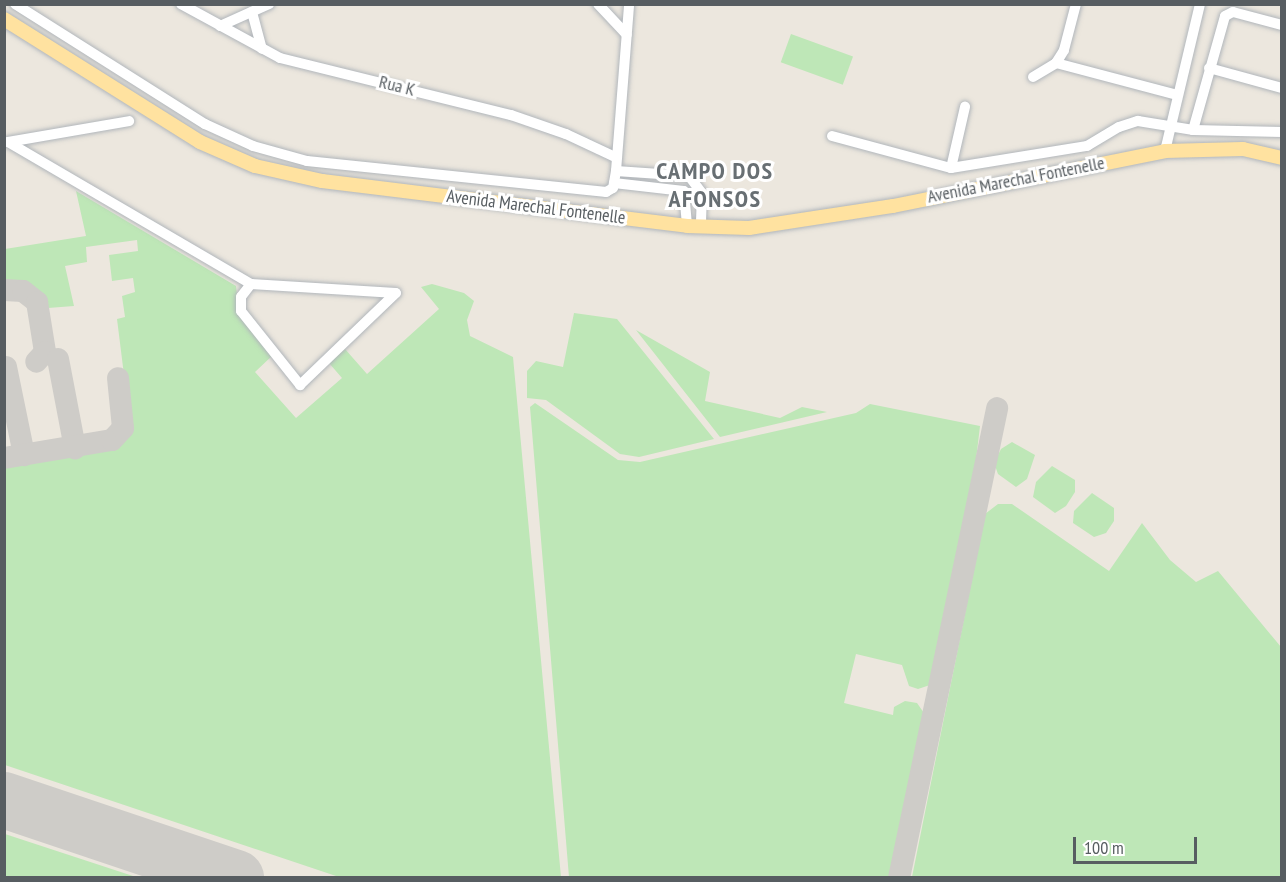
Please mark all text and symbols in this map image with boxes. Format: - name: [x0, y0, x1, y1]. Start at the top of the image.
- street label: Rua K: [377, 71, 417, 101]
- street label: Avenida Marechal Fontenelle: [926, 152, 1106, 208]
- district label: CAMPO DOS AFONSOS: [656, 157, 774, 213]
- street label: Avenida Marechal Fontenelle: [445, 185, 627, 229]
- scale bar: [1076, 825, 1200, 863]
- text: 100 m: [1084, 836, 1124, 859]

